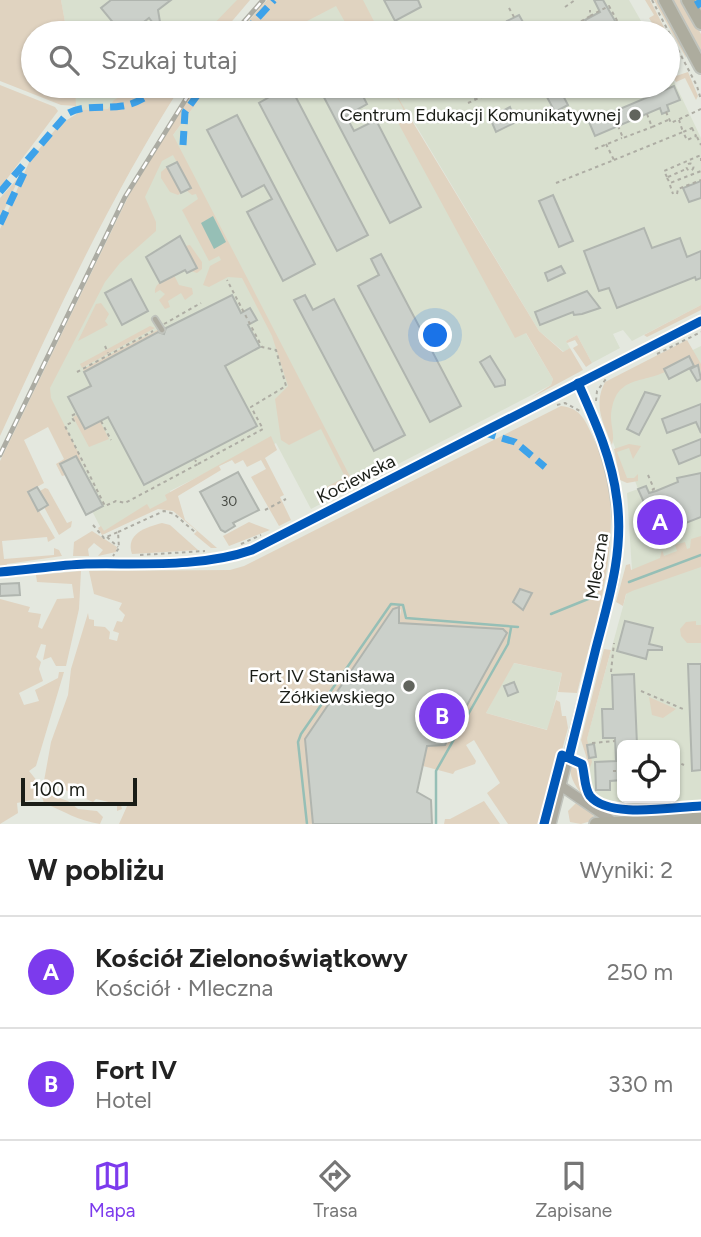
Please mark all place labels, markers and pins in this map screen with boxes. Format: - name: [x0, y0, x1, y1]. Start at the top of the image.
- place label: Centrum Edukacji Komunikatywnej: [340, 104, 621, 126]
- marker: Centrum Edukacji Komunikatywnej: [627, 107, 643, 123]
- pin: A: [637, 496, 683, 548]
- place label: Fort IV Stanisława Żółkiewskiego: [249, 665, 395, 708]
- marker: Fort IV Stanisława Żółkiewskiego: [401, 678, 417, 694]
- pin: B: [419, 690, 465, 742]

